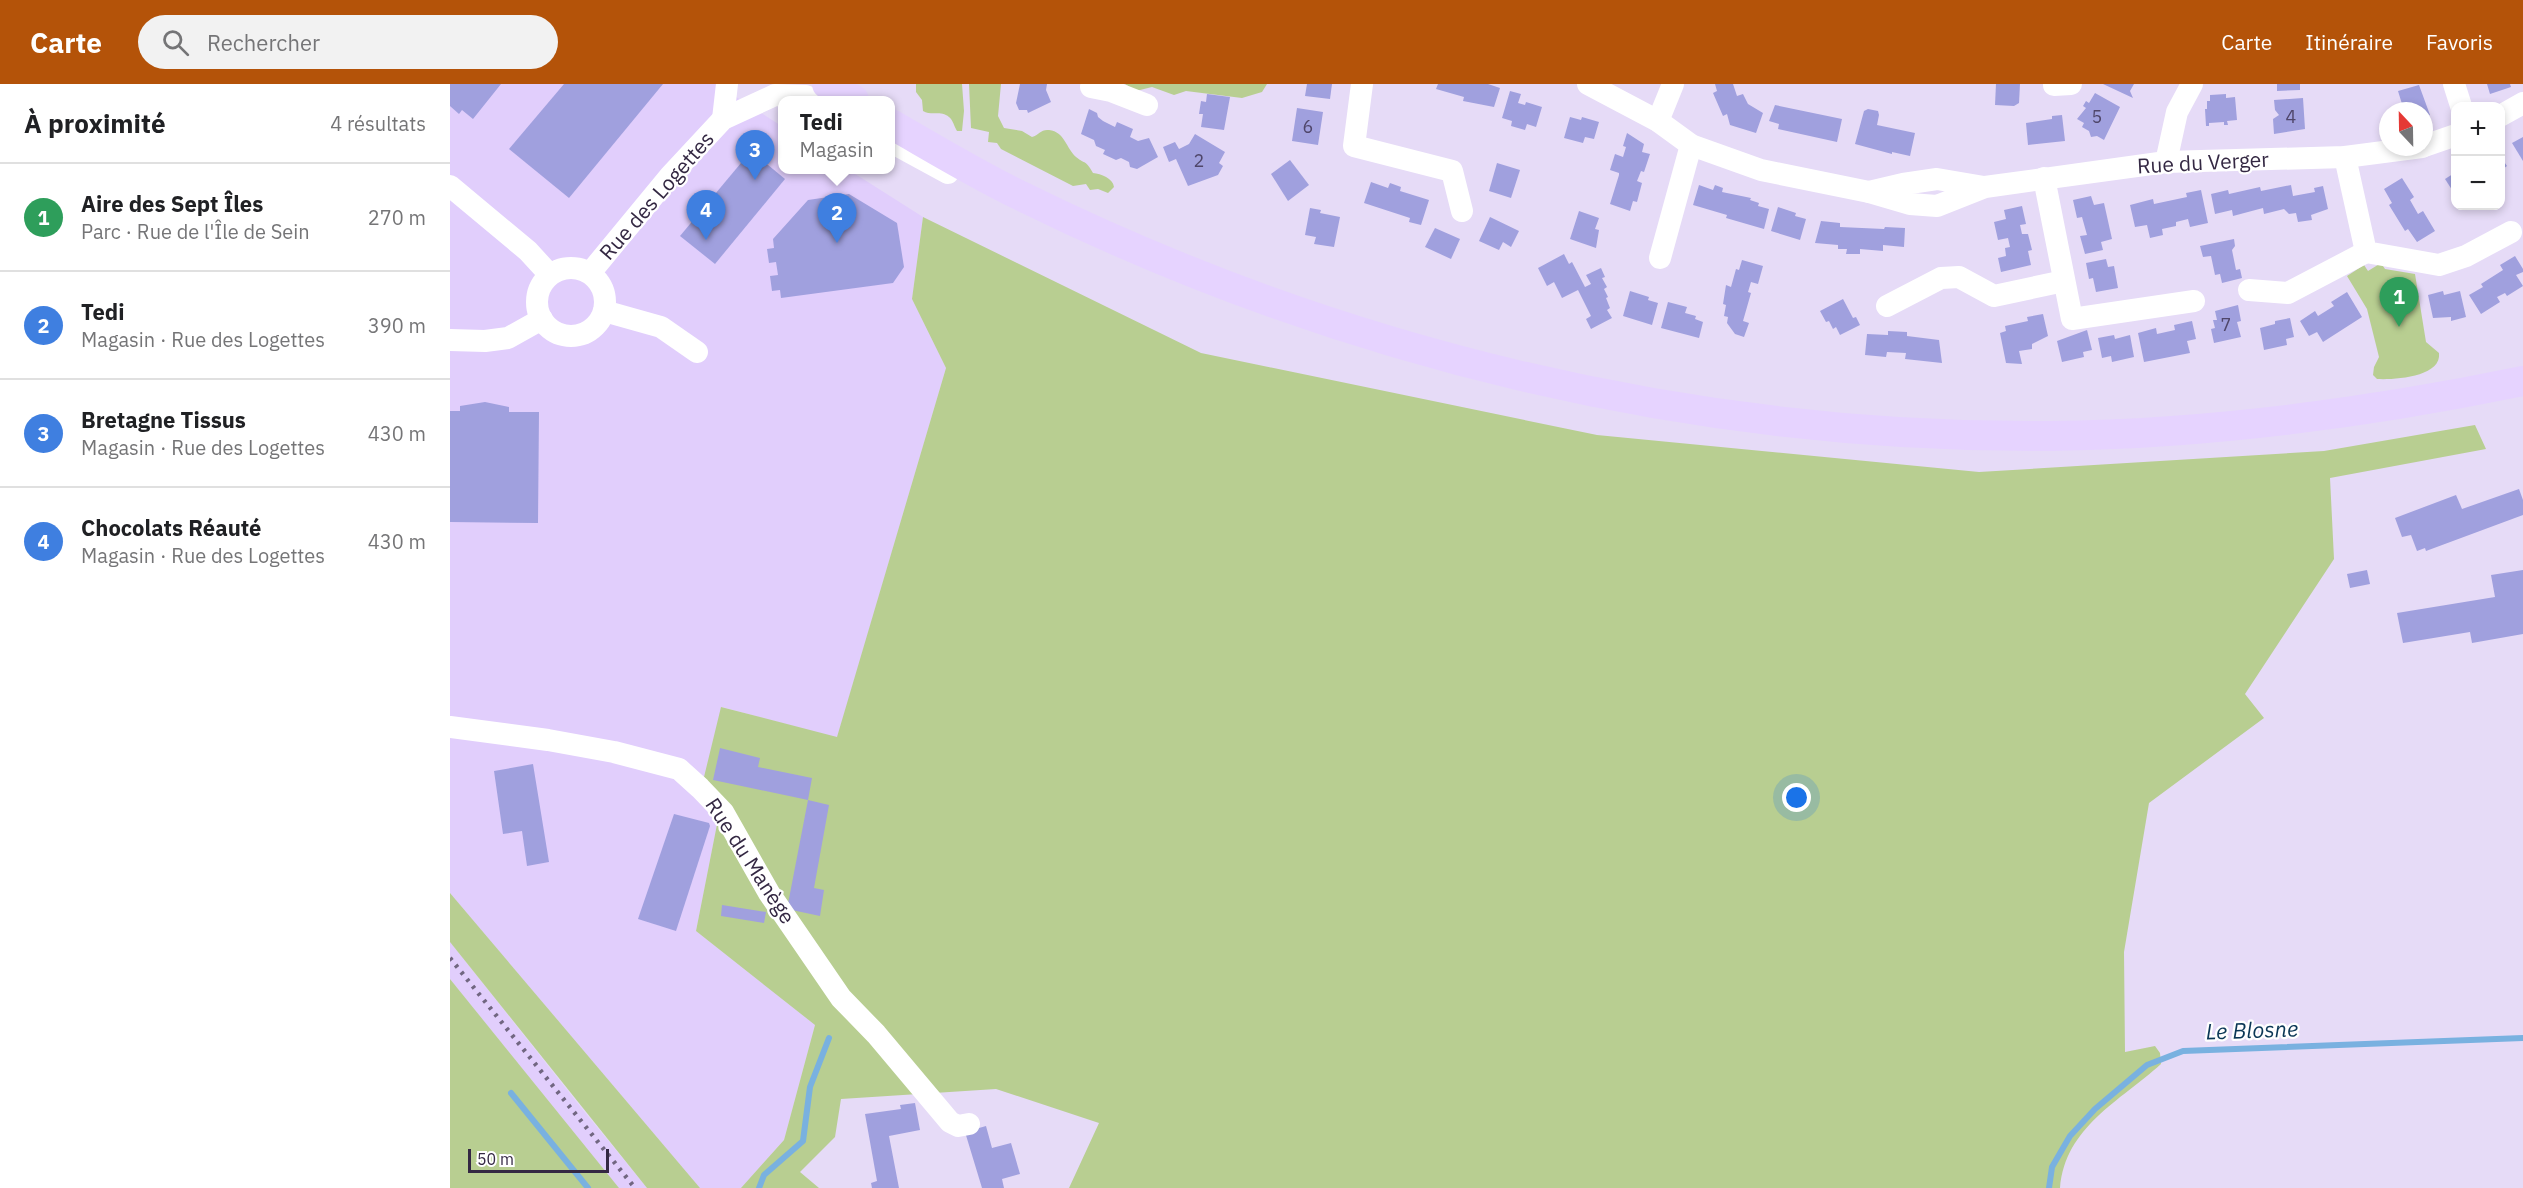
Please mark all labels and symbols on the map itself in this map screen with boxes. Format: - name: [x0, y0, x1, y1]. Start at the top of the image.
- north arrow: [2379, 102, 2433, 156]
- house number: 5: [2092, 105, 2102, 128]
- house number: 4: [2286, 105, 2297, 128]
- house number: 6: [1303, 115, 1313, 138]
- street label: Rue des Logettes: [593, 125, 720, 265]
- pin: 3: [736, 130, 774, 180]
- street label: Rue du Verger: [2136, 145, 2270, 179]
- house number: 2: [1194, 149, 1204, 172]
- pin: 4: [686, 190, 726, 240]
- pin: 2: [818, 194, 856, 243]
- pin: 1: [2380, 278, 2418, 327]
- house number: 7: [2221, 313, 2231, 336]
- your location: [1782, 783, 1811, 812]
- street label: Rue du Manège: [700, 792, 802, 929]
- water label: Le Blosne: [2205, 1013, 2299, 1046]
- scale bar: [468, 1146, 609, 1174]

